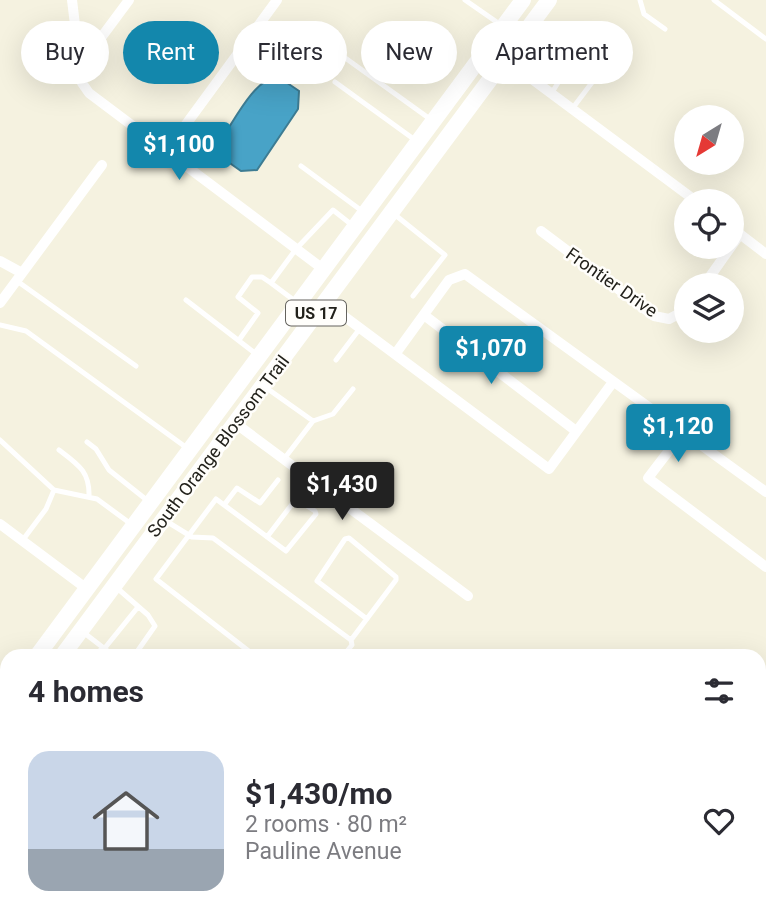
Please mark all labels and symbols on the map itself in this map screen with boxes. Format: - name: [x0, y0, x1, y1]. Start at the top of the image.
- north arrow: [674, 105, 744, 175]
- pin: $1,100: [122, 122, 236, 182]
- street label: Frontier Drive: [562, 243, 662, 321]
- road number: US 17: [286, 300, 346, 326]
- pin: $1,070: [434, 326, 548, 386]
- street label: South Orange Blossom Trail: [143, 351, 293, 541]
- pin: $1,120: [621, 405, 735, 464]
- pin: $1,430: [285, 462, 399, 522]

